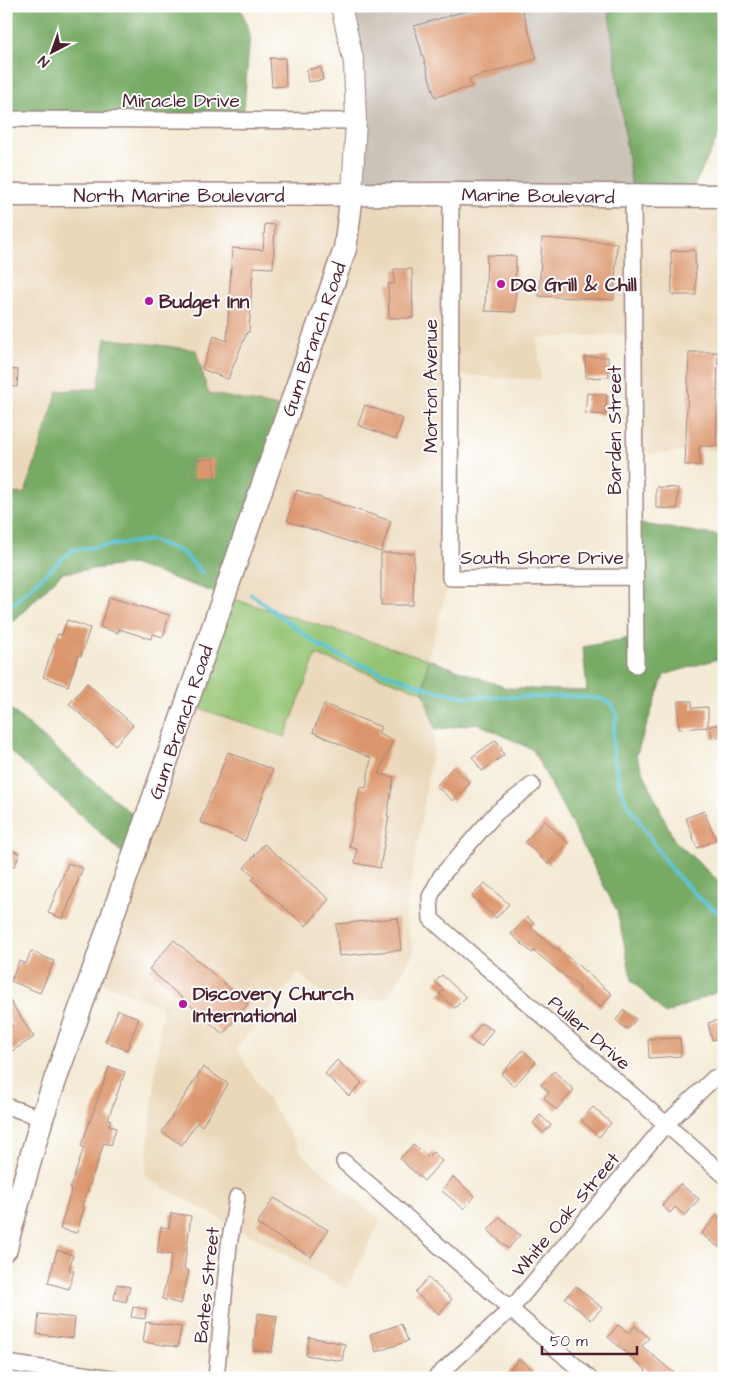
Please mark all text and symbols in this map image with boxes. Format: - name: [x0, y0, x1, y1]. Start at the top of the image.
- north arrow: [28, 28, 78, 78]
- text: N: [34, 50, 54, 71]
- street label: Miracle Drive: [122, 88, 240, 115]
- street label: Marine Boulevard: [461, 182, 615, 211]
- street label: North Marine Boulevard: [74, 183, 285, 210]
- street label: Gum Branch Road: [275, 259, 353, 420]
- place label: DQ Grill & Chill: [511, 272, 637, 299]
- marker: DQ Grill & Chill: [495, 278, 507, 290]
- place label: Budget Inn: [159, 289, 250, 317]
- marker: Budget Inn: [143, 295, 155, 307]
- street label: Morton Avenue: [418, 319, 445, 453]
- street label: Barden Street: [602, 365, 629, 495]
- street label: South Shore Drive: [460, 545, 624, 572]
- street label: Gum Branch Road: [142, 642, 220, 803]
- place label: Discovery Church International: [193, 981, 354, 1030]
- street label: Puller Drive: [542, 990, 636, 1077]
- marker: Discovery Church International: [177, 998, 189, 1010]
- street label: White Oak Street: [506, 1146, 627, 1283]
- street label: Bates Street: [188, 1225, 227, 1345]
- scale bar: [542, 1324, 638, 1356]
- text: 50 m: [550, 1331, 588, 1352]

